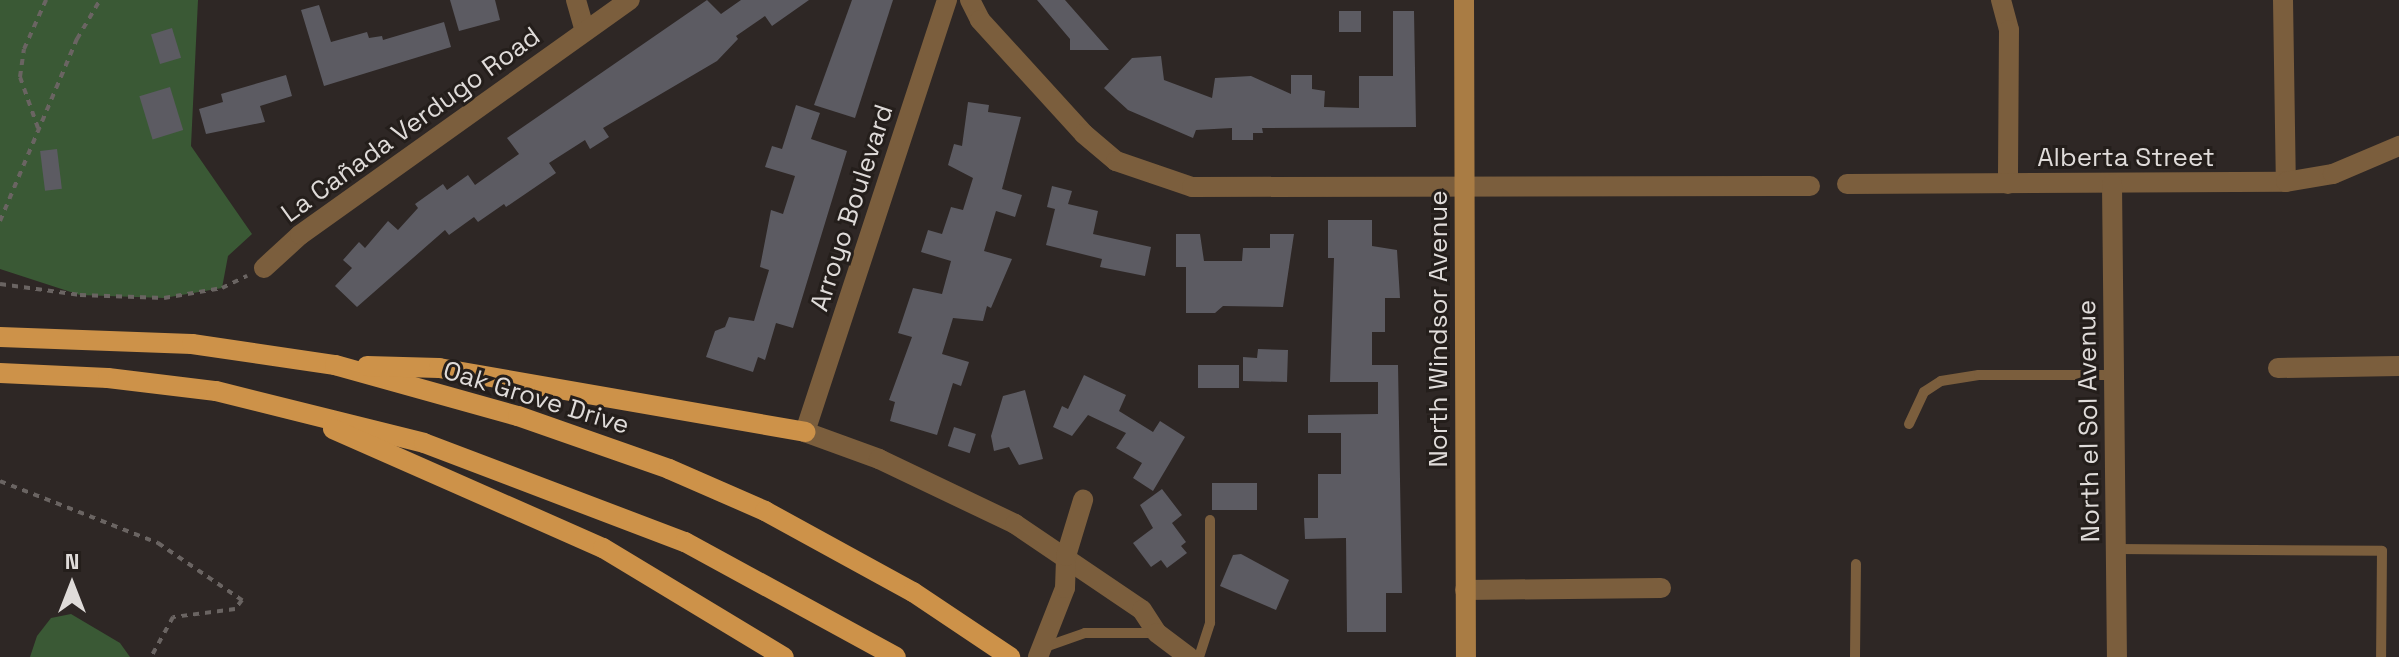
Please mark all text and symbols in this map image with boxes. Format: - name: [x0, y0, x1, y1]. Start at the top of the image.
- street label: La Cañada Verdugo Road: [276, 21, 546, 229]
- street label: Arroyo Boulevard: [804, 101, 900, 315]
- street label: Alberta Street: [2037, 142, 2215, 174]
- street label: North Windsor Avenue: [1423, 190, 1455, 468]
- street label: North el Sol Avenue: [2071, 299, 2107, 543]
- street label: Oak Grove Drive: [439, 355, 633, 441]
- north arrow: [32, 545, 112, 625]
- text: N: [65, 547, 79, 575]

